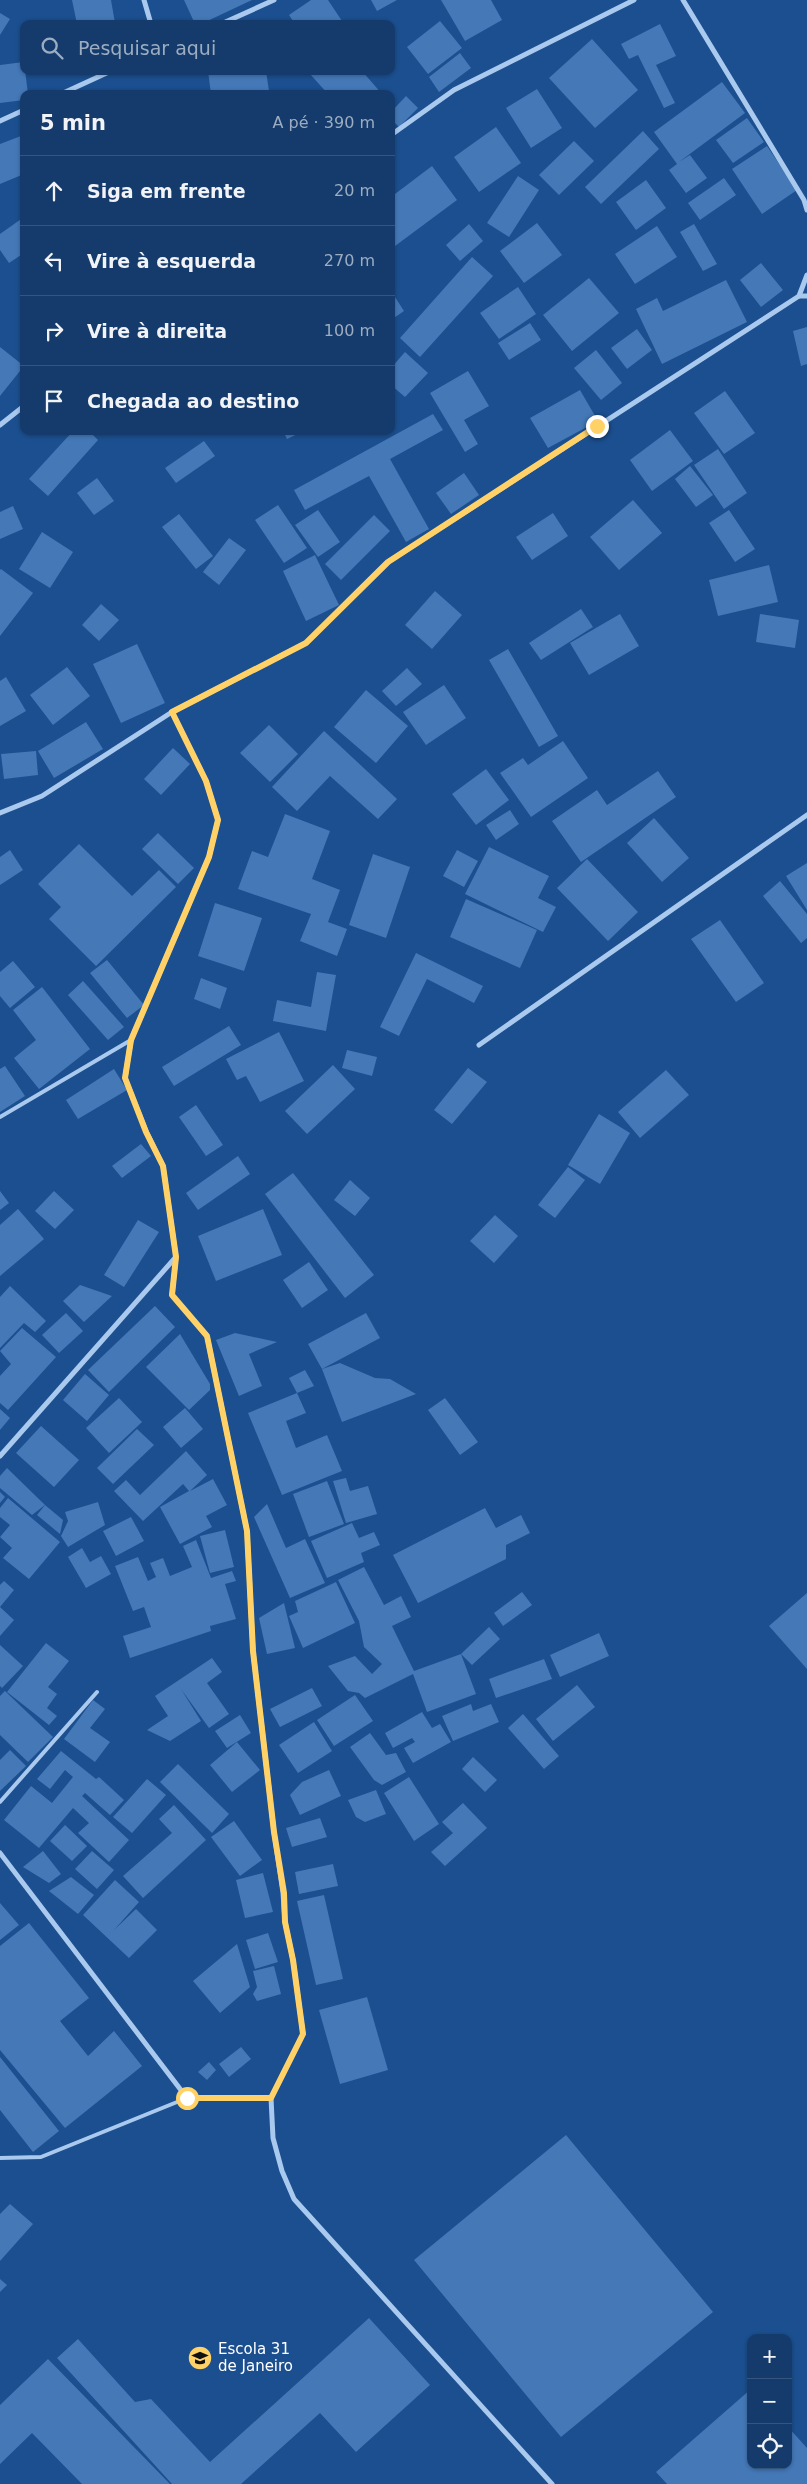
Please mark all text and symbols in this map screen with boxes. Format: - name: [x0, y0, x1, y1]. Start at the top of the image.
- search box: [20, 20, 395, 75]
- icon: search: [38, 34, 66, 62]
- text: Pesquisar aqui: [78, 37, 216, 59]
- text: 5 min: [40, 111, 106, 135]
- text: A pé · 390 m: [273, 113, 375, 132]
- icon: ahead: [40, 177, 68, 205]
- text: Siga em frente: [87, 180, 246, 202]
- text: 20 m: [334, 181, 375, 200]
- icon: left: [40, 247, 68, 275]
- text: Vire à esquerda: [87, 250, 256, 272]
- text: 270 m: [324, 251, 375, 270]
- icon: right: [40, 317, 68, 345]
- text: Vire à direita: [87, 320, 227, 342]
- text: 100 m: [324, 321, 375, 340]
- icon: arrive: [40, 387, 68, 415]
- text: Chegada ao destino: [87, 390, 299, 412]
- route end: [586, 415, 609, 438]
- route start: [176, 2087, 199, 2110]
- map controls: [747, 2334, 792, 2469]
- button: +: [747, 2334, 792, 2379]
- place label: Escola 31 de Janeiro: [218, 2340, 293, 2375]
- school or university icon: Escola 31 de Janeiro: [187, 2345, 213, 2371]
- button: −: [747, 2379, 792, 2424]
- button: locate: [747, 2424, 792, 2469]

